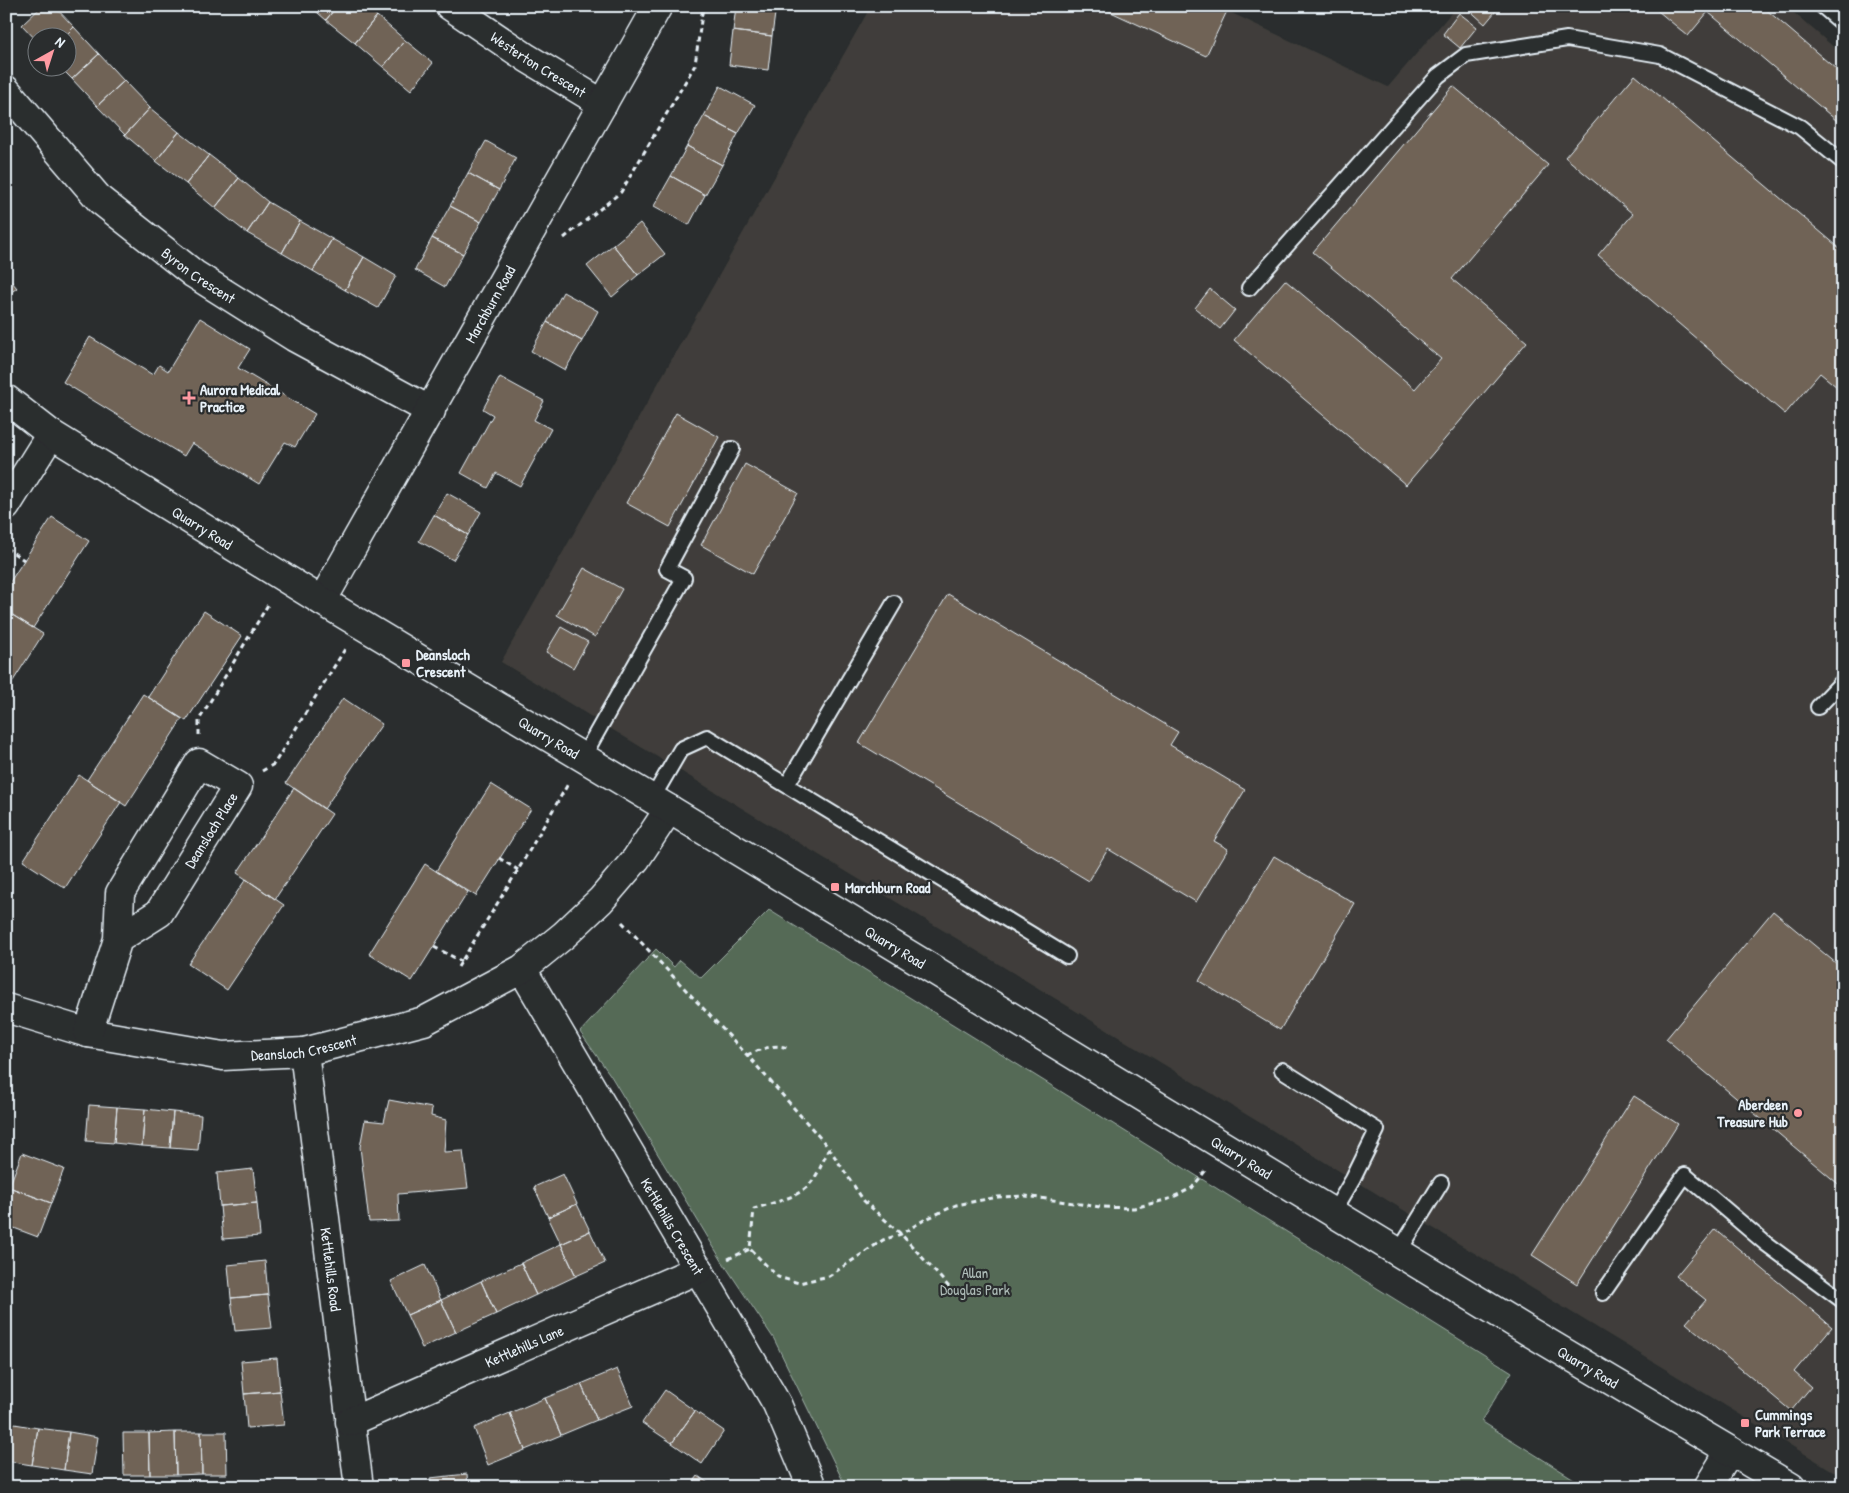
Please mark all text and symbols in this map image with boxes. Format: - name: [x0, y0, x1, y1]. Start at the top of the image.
- street label: Westerton Crescent: [487, 26, 591, 102]
- north arrow: [28, 28, 78, 78]
- text: N: [52, 32, 70, 52]
- street label: Byron Crescent: [158, 242, 240, 309]
- street label: Marchburn Road: [459, 262, 520, 346]
- place label: Aurora Medical Practice: [200, 379, 281, 417]
- marker: Aurora Medical Practice: [182, 391, 196, 405]
- street label: Quarry Road: [168, 501, 237, 554]
- place label: Deansloch Crescent: [416, 644, 470, 682]
- marker: Deansloch Crescent: [400, 657, 412, 669]
- street label: Quarry Road: [515, 711, 584, 764]
- street label: Deansloch Place: [179, 788, 243, 872]
- place label: Marchburn Road: [845, 877, 931, 898]
- marker: Marchburn Road: [829, 881, 841, 893]
- street label: Quarry Road: [861, 920, 930, 973]
- street label: Deansloch Crescent: [250, 1028, 359, 1065]
- place label: Aberdeen Treasure Hub: [1716, 1094, 1788, 1132]
- marker: Aberdeen Treasure Hub: [1792, 1107, 1804, 1119]
- street label: Quarry Road: [1207, 1130, 1276, 1184]
- street label: Kettlehills Crescent: [636, 1174, 710, 1279]
- street label: Kettlehills Road: [316, 1226, 347, 1312]
- park label: Allan Douglas Park: [940, 1262, 1010, 1300]
- street label: Kettlehills Lane: [481, 1319, 567, 1372]
- street label: Quarry Road: [1554, 1340, 1623, 1393]
- place label: Cummings Park Terrace: [1755, 1404, 1826, 1442]
- marker: Cummings Park Terrace: [1739, 1417, 1751, 1429]

